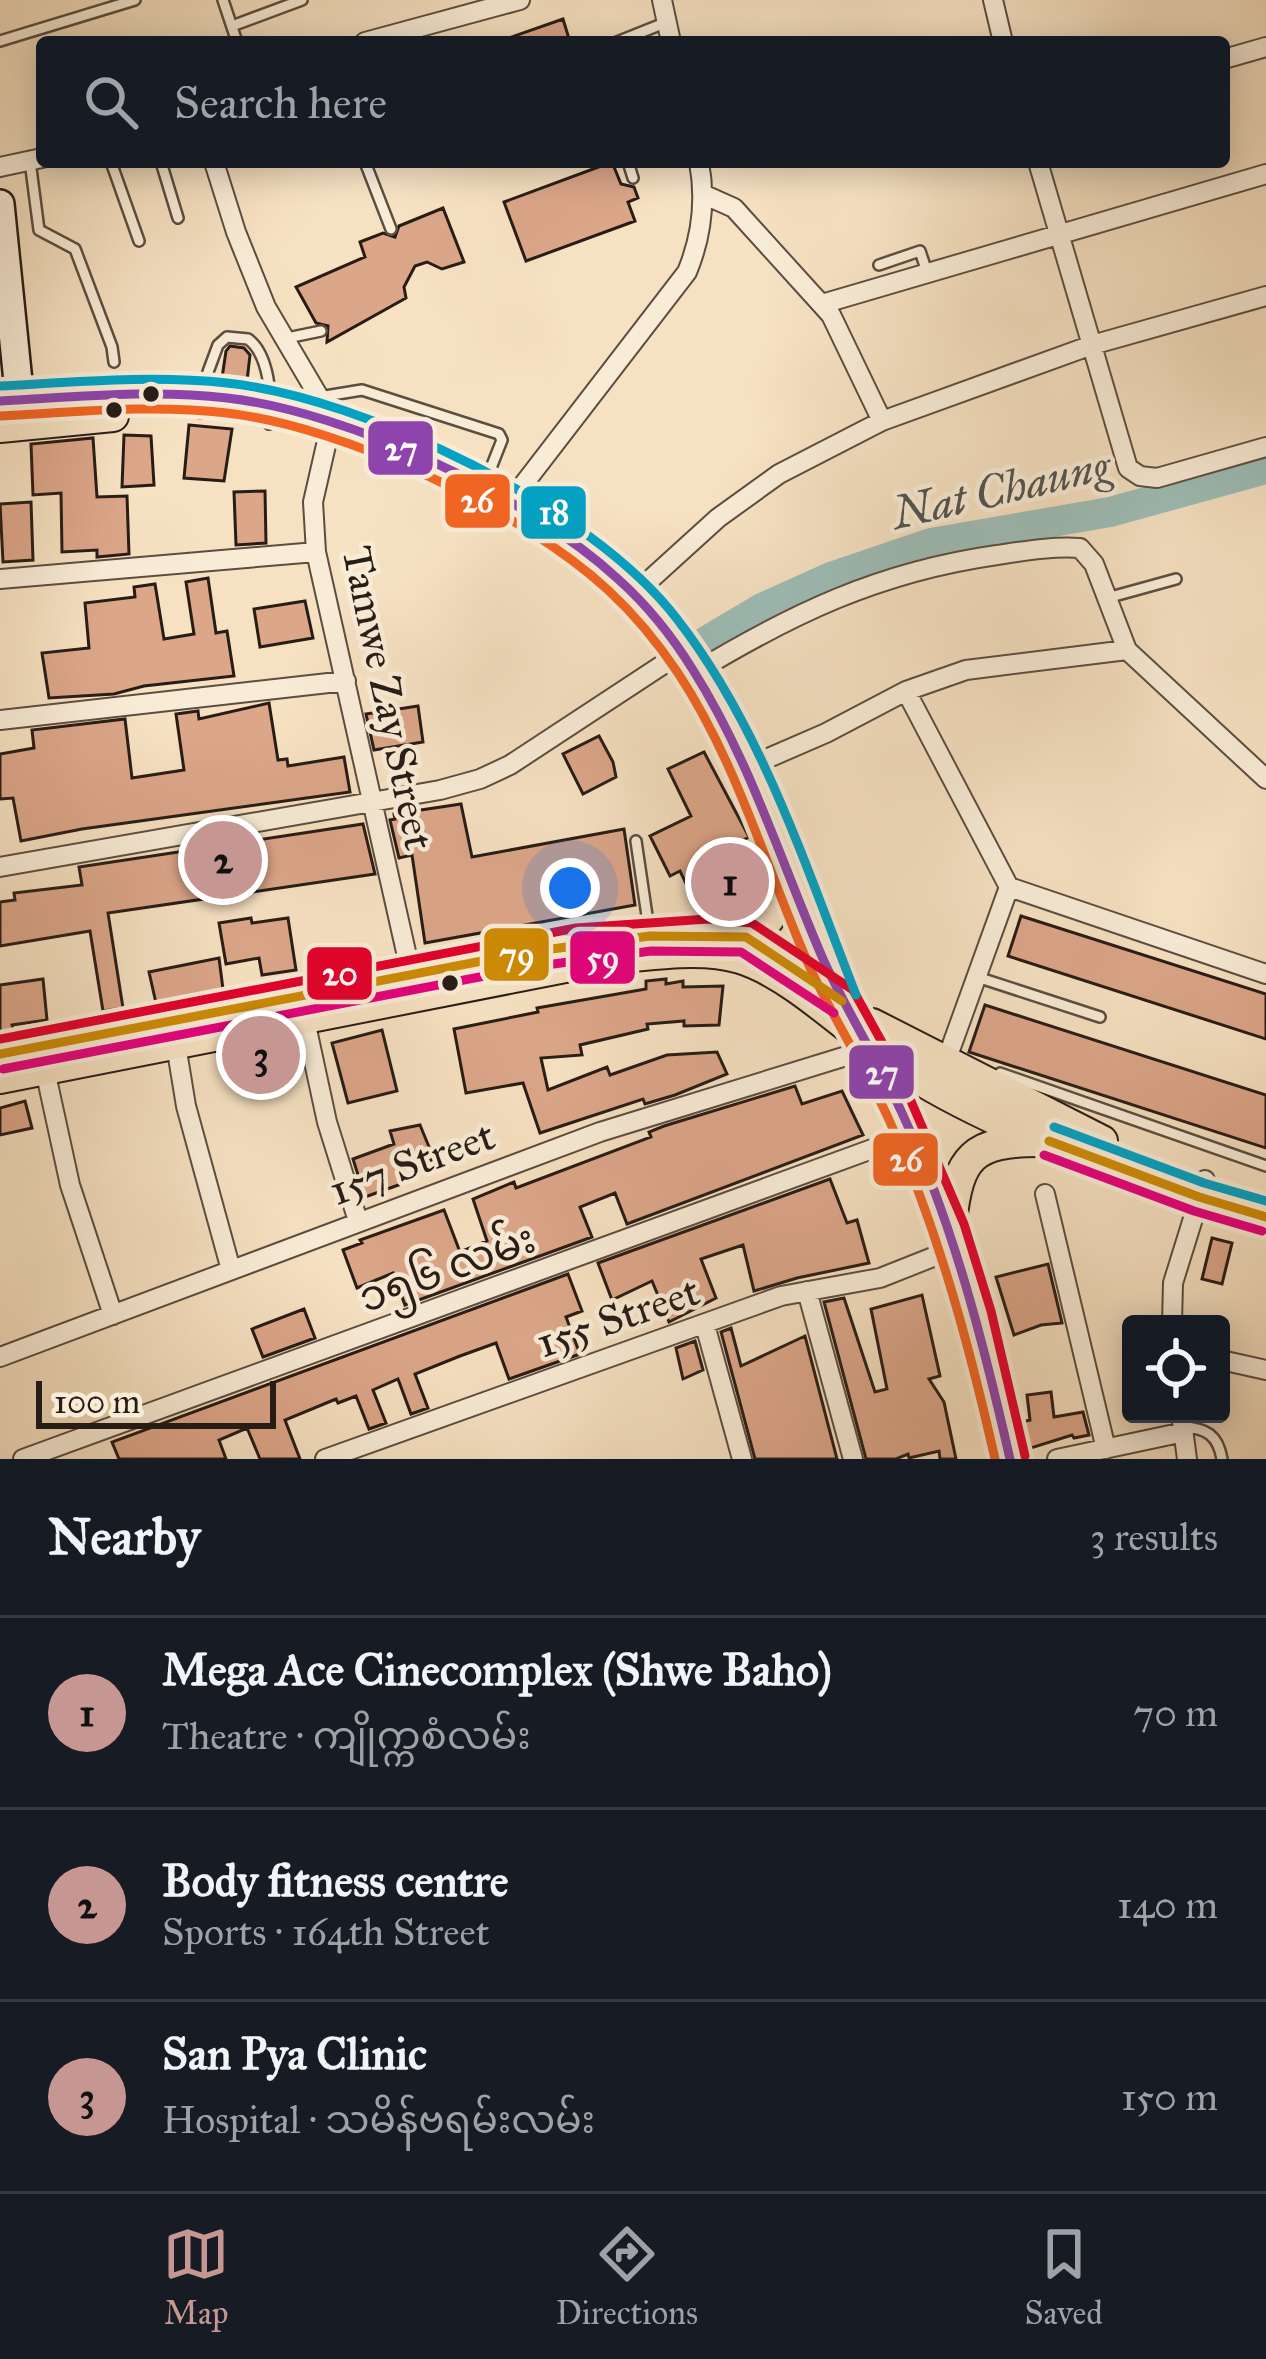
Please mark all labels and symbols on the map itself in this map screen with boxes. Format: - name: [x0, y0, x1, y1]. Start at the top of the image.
- unlabelled marker: [140, 383, 162, 405]
- unlabelled marker: [103, 399, 125, 421]
- line badge: 27: [366, 419, 435, 477]
- text: 27: [385, 429, 418, 469]
- water label: Nat Chaung: [884, 437, 1118, 541]
- line badge: 26: [443, 472, 512, 530]
- text: 26: [460, 481, 496, 521]
- line badge: 18: [519, 484, 588, 541]
- text: 18: [539, 493, 569, 533]
- street label: Tamwe Zay Street: [330, 541, 446, 855]
- pin: 2: [184, 815, 262, 905]
- pin: 1: [691, 837, 769, 927]
- your location: [540, 858, 600, 918]
- line badge: 79: [482, 926, 551, 983]
- line badge: 59: [568, 929, 637, 986]
- text: 79: [499, 935, 535, 976]
- text: 59: [586, 938, 620, 979]
- line badge: 20: [305, 945, 374, 1002]
- text: 20: [322, 954, 358, 994]
- unlabelled marker: [439, 972, 461, 994]
- pin: 3: [222, 1010, 300, 1100]
- line badge: 27: [847, 1043, 916, 1101]
- text: 27: [866, 1053, 899, 1093]
- street label: 157 Street: [322, 1109, 502, 1217]
- line badge: 26: [871, 1131, 940, 1188]
- text: 26: [889, 1140, 925, 1180]
- street label: ၁၅၆ လမ်း: [351, 1210, 545, 1331]
- street label: 155 Street: [530, 1265, 706, 1369]
- scale bar: [36, 1375, 276, 1428]

